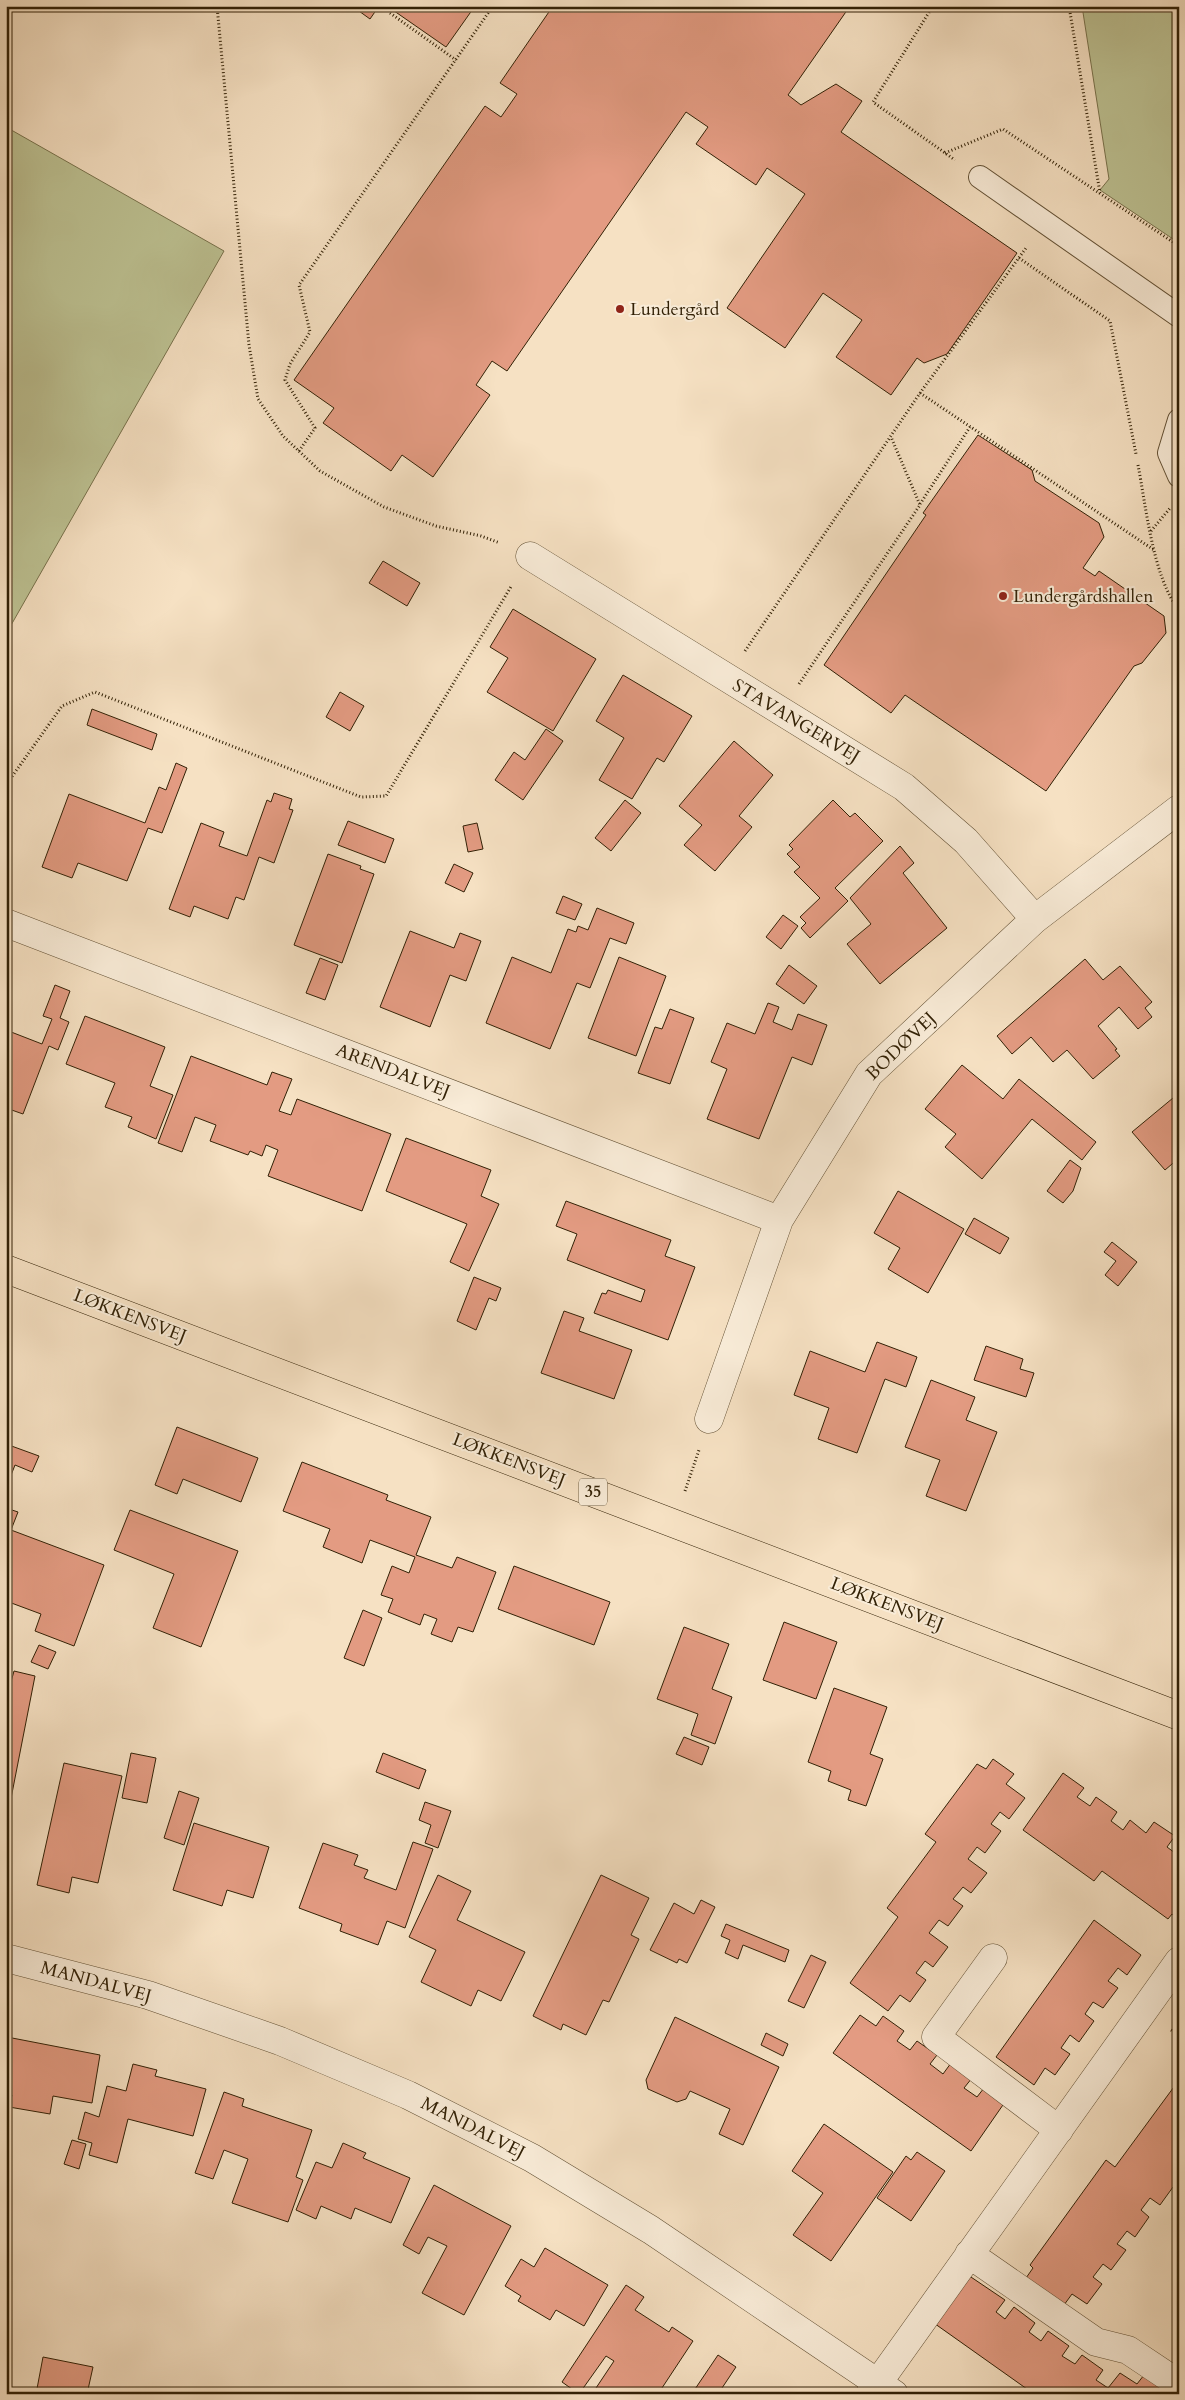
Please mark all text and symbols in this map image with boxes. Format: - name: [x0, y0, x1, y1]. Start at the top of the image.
- place label: Lundergård: [630, 297, 720, 322]
- marker: Lundergård: [614, 303, 626, 315]
- place label: Lundergårdshallen: [1013, 584, 1154, 609]
- marker: Lundergårdshallen: [997, 590, 1009, 602]
- street label: STAVANGERVEJ: [728, 673, 864, 769]
- street label: BODØVEJ: [861, 1006, 941, 1086]
- street label: ARENDALVEJ: [332, 1038, 454, 1104]
- street label: LØKKENSVEJ: [70, 1283, 190, 1349]
- street label: LØKKENSVEJ: [449, 1427, 569, 1493]
- road number: 35: [579, 1478, 607, 1505]
- street label: LØKKENSVEJ: [827, 1571, 947, 1637]
- street label: MANDALVEJ: [38, 1955, 154, 2009]
- street label: MANDALVEJ: [417, 2091, 529, 2165]

